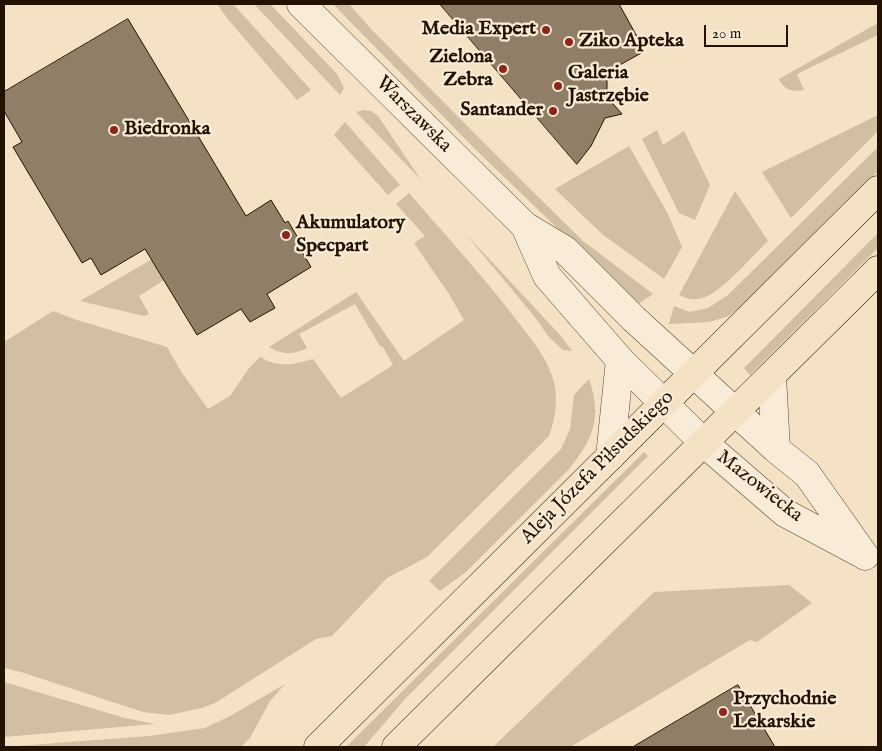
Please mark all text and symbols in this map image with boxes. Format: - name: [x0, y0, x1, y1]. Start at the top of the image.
- scale bar: [707, 15, 791, 47]
- place label: Media Expert: [421, 18, 536, 42]
- marker: Media Expert: [540, 24, 552, 36]
- text: 20 m: [712, 24, 741, 43]
- place label: Ziko Apteka: [579, 30, 684, 54]
- marker: Ziko Apteka: [563, 36, 575, 48]
- place label: Zielona Zebra: [429, 46, 493, 93]
- place label: Galeria Jastrzębie: [568, 62, 649, 109]
- marker: Zielona Zebra: [497, 63, 509, 75]
- street label: Warszawska: [370, 72, 456, 158]
- marker: Galeria Jastrzębie: [552, 80, 564, 92]
- place label: Santander: [460, 99, 543, 123]
- marker: Santander: [547, 105, 559, 117]
- place label: Biedronka: [124, 118, 210, 142]
- marker: Biedronka: [108, 124, 120, 136]
- place label: Akumulatory Specpart: [296, 212, 405, 259]
- marker: Akumulatory Specpart: [280, 229, 292, 241]
- street label: Aleja Józefa Piłsudskiego: [516, 386, 680, 550]
- street label: Mazowiecka: [711, 446, 807, 528]
- place label: Przychodnie Lekarskie: [733, 688, 836, 735]
- marker: Przychodnie Lekarskie: [717, 706, 729, 718]

